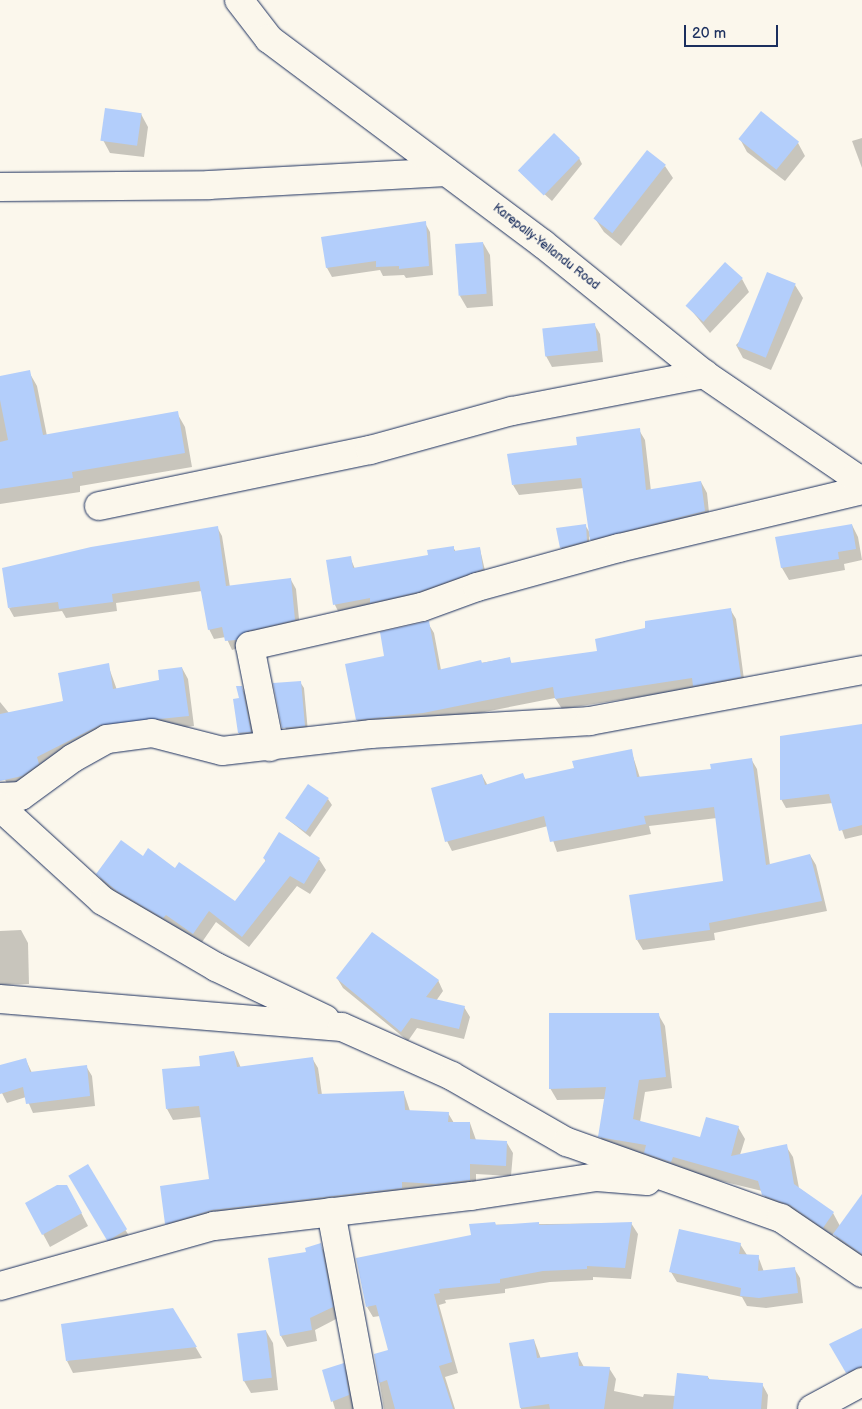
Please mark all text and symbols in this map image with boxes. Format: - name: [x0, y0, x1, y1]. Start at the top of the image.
- scale bar: [687, 15, 781, 47]
- text: 20 m: [692, 24, 726, 43]
- street label: Karepally-Yellandu Road: [490, 201, 602, 293]

